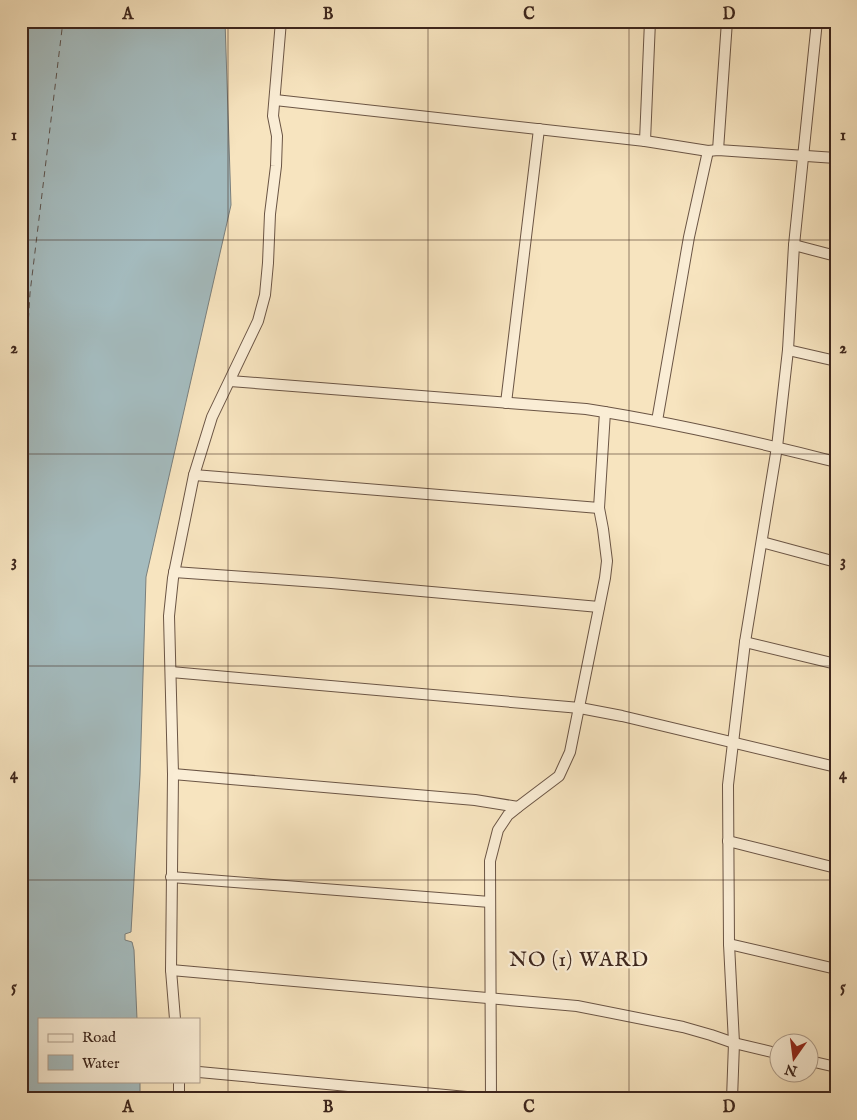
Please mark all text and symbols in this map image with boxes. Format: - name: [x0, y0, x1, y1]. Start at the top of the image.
- text: A: [122, 5, 135, 25]
- text: B: [323, 5, 334, 25]
- text: C: [523, 5, 535, 25]
- text: D: [723, 5, 736, 25]
- text: 1: [11, 126, 17, 146]
- text: 1: [840, 126, 846, 146]
- text: 2: [10, 339, 18, 359]
- text: 2: [839, 339, 847, 359]
- text: 3: [11, 552, 17, 572]
- text: 3: [840, 552, 846, 572]
- text: 4: [10, 765, 19, 785]
- text: 4: [839, 765, 848, 785]
- district label: NO (1) WARD: [509, 947, 649, 974]
- text: 5: [11, 978, 17, 998]
- text: 5: [840, 978, 846, 998]
- legend: [38, 1018, 200, 1082]
- text: Road: [82, 1028, 117, 1047]
- north arrow: [770, 1032, 820, 1082]
- text: Water: [82, 1054, 120, 1073]
- text: N: [783, 1059, 800, 1080]
- text: A: [122, 1098, 135, 1118]
- text: B: [323, 1098, 334, 1118]
- text: C: [523, 1098, 535, 1118]
- text: D: [723, 1098, 736, 1118]

